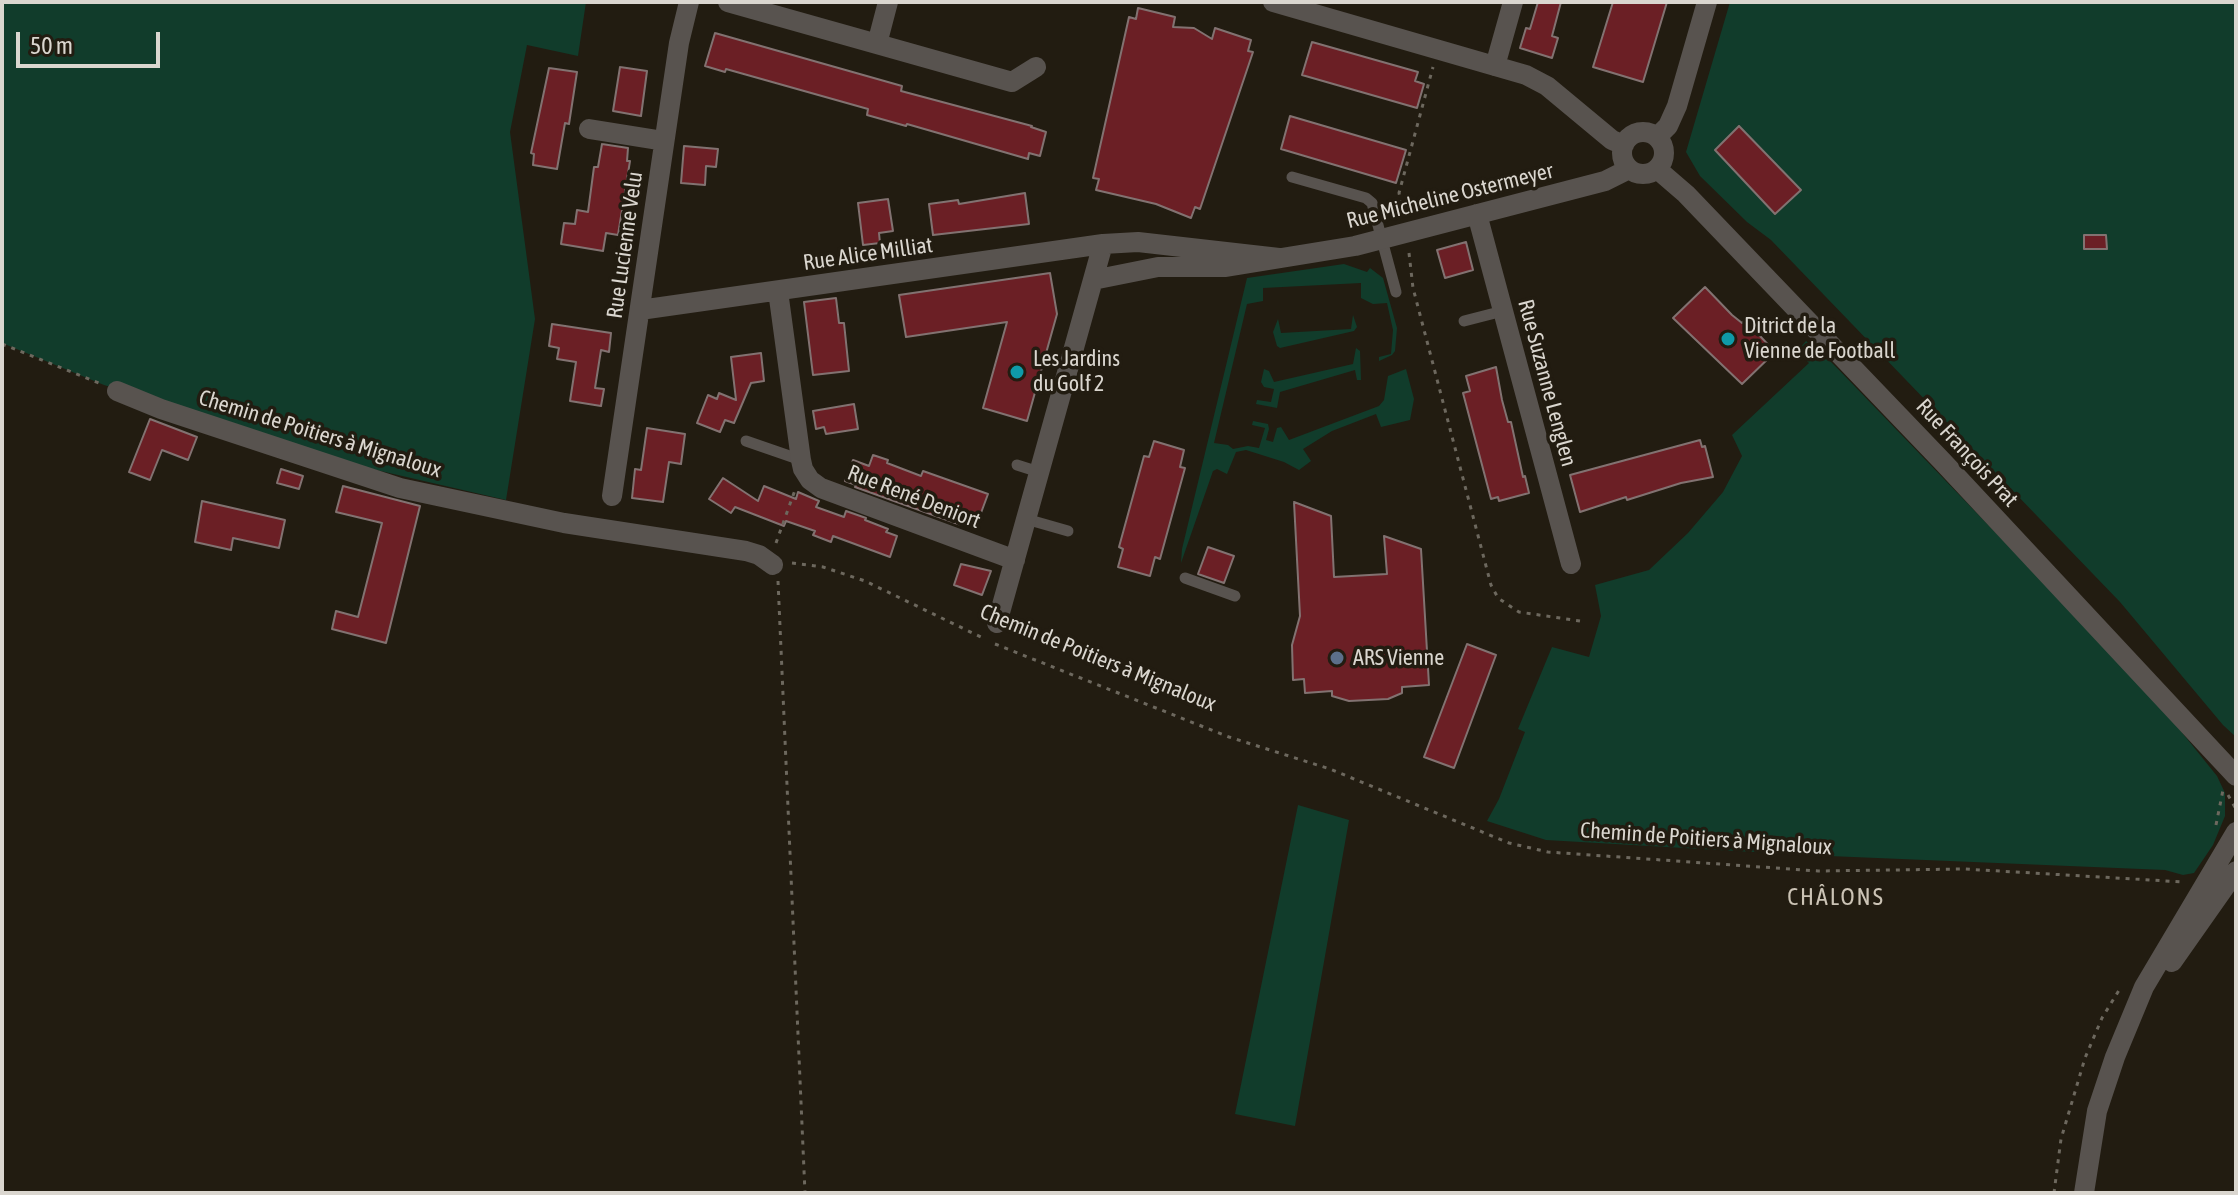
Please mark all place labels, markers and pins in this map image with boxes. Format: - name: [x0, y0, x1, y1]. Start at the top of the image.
- place label: Ditrict de la Vienne de Football: [1744, 313, 1895, 364]
- marker: Ditrict de la Vienne de Football: [1719, 330, 1737, 348]
- place label: Les Jardins du Golf 2: [1033, 346, 1120, 398]
- marker: Les Jardins du Golf 2: [1008, 363, 1026, 381]
- place label: ARS Vienne: [1353, 645, 1444, 671]
- marker: ARS Vienne: [1328, 649, 1346, 667]

